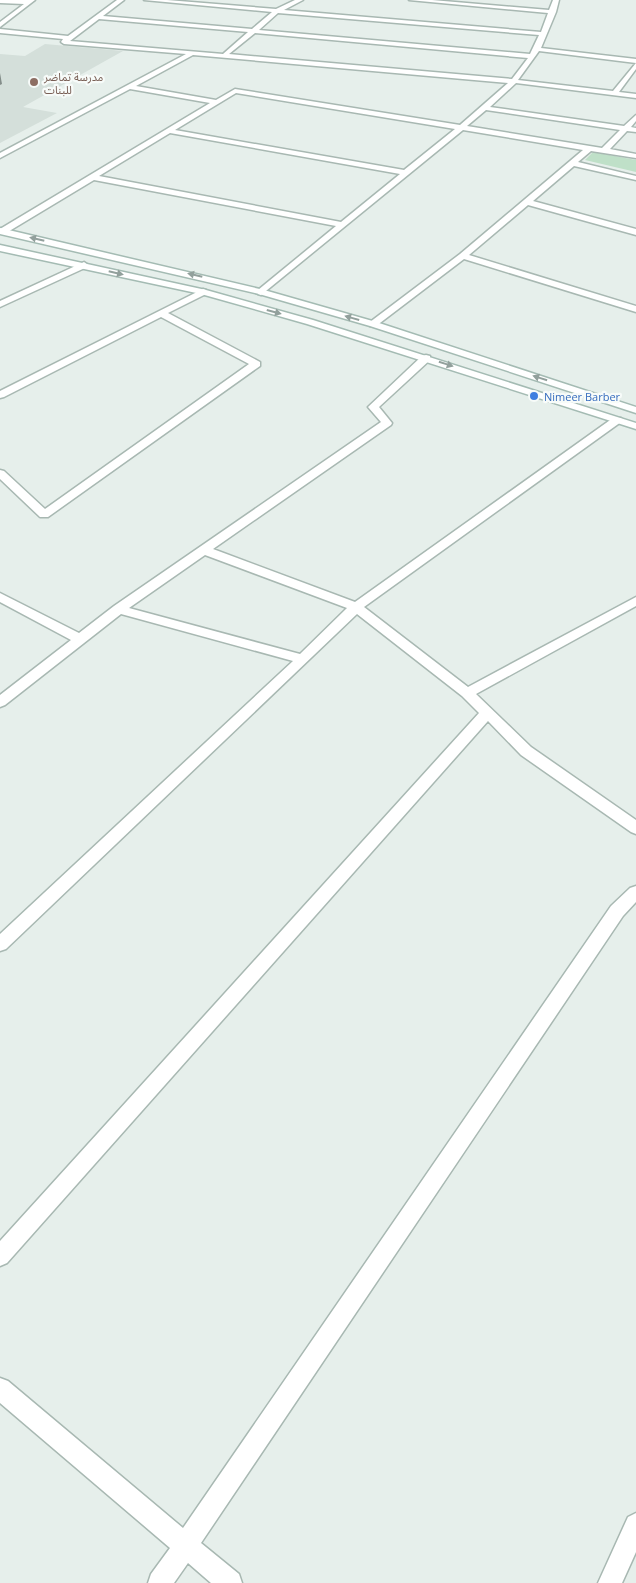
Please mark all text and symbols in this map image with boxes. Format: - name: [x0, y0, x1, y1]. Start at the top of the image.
- place label: مدرسة تماضر للبنات: [43, 69, 104, 97]
- marker: مدرسة تماضر للبنات: [28, 76, 40, 88]
- one-way arrow: [29, 235, 44, 243]
- one-way arrow: [109, 269, 124, 277]
- one-way arrow: [187, 271, 203, 279]
- one-way arrow: [266, 308, 281, 316]
- one-way arrow: [344, 314, 359, 322]
- one-way arrow: [439, 360, 454, 368]
- one-way arrow: [532, 374, 547, 382]
- place label: Nimeer Barber: [544, 389, 621, 404]
- marker: Nimeer Barber: [528, 390, 540, 402]

